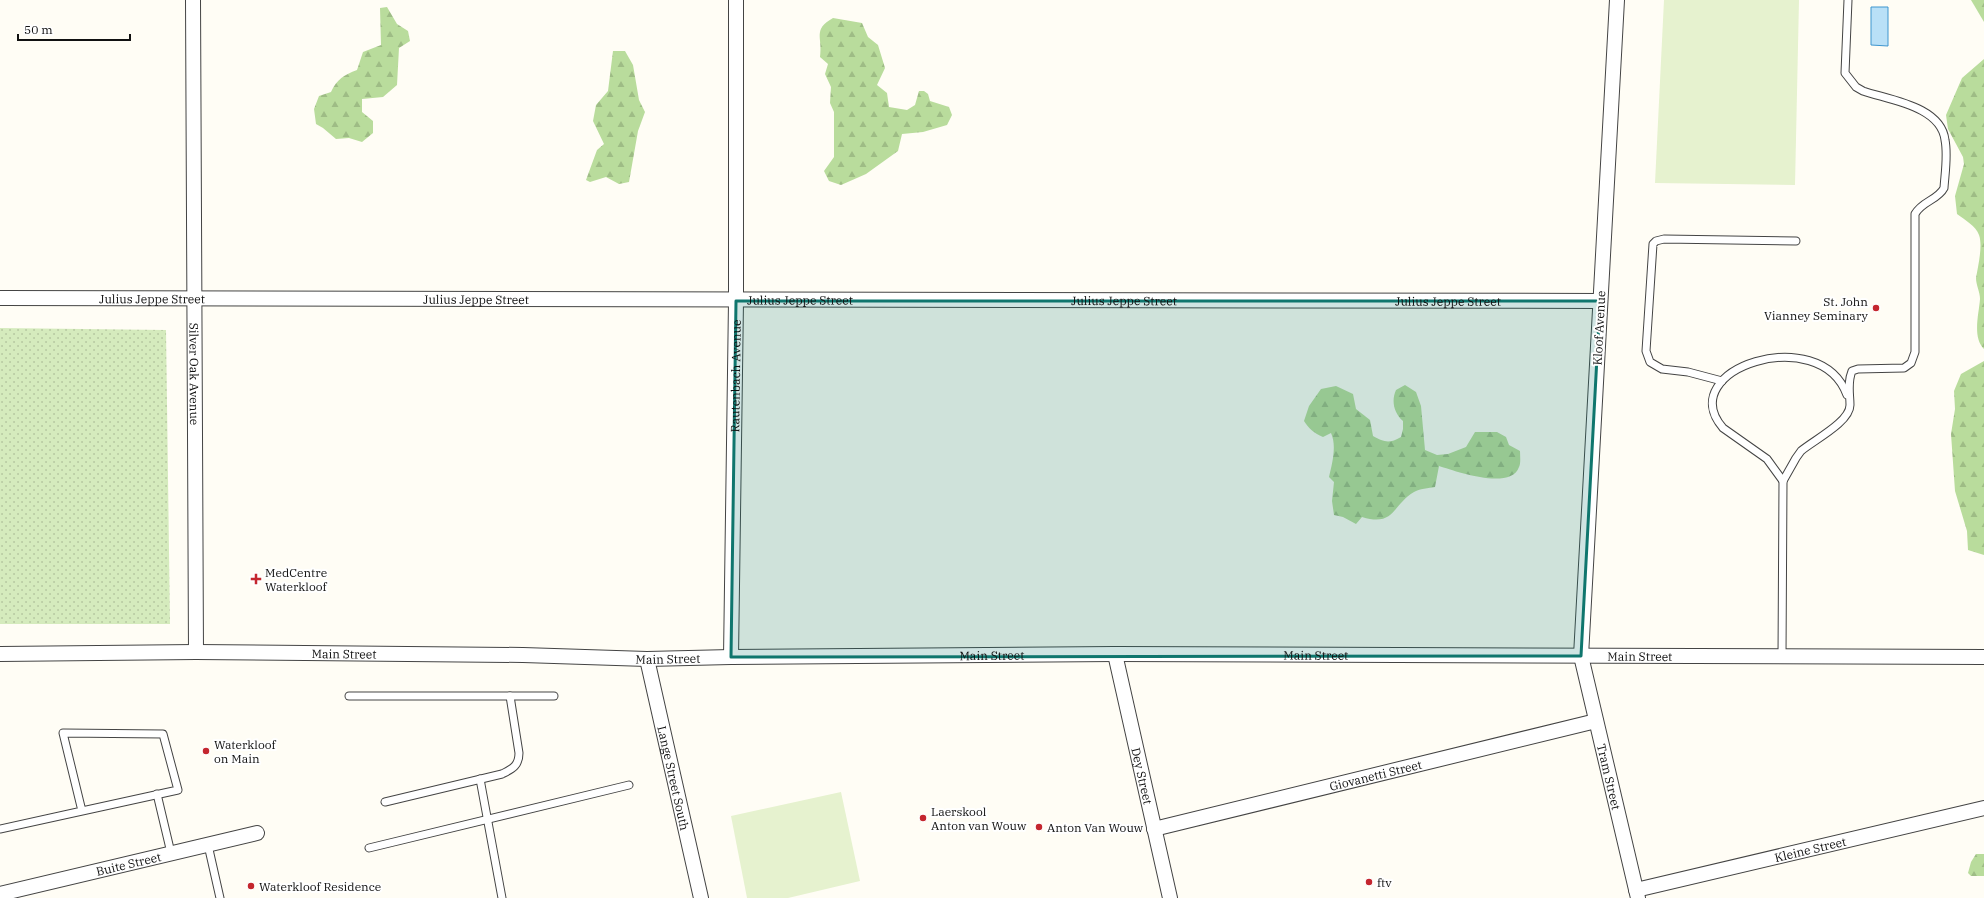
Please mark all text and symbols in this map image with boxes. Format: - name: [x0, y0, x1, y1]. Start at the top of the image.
- scale bar: [18, 16, 130, 42]
- text: 50 m: [24, 22, 53, 37]
- street label: Kloof Avenue: [1590, 290, 1608, 366]
- street label: Julius Jeppe Street: [99, 291, 205, 306]
- street label: Julius Jeppe Street: [423, 291, 529, 306]
- street label: Julius Jeppe Street: [747, 292, 853, 307]
- street label: Julius Jeppe Street: [1071, 293, 1177, 308]
- street label: Julius Jeppe Street: [1395, 293, 1501, 308]
- place label: St. John Vianney Seminary: [1764, 294, 1869, 323]
- marker: St. John Vianney Seminary: [1871, 303, 1881, 313]
- street label: Rautenbach Avenue: [727, 319, 743, 433]
- street label: Silver Oak Avenue: [187, 323, 202, 425]
- place label: MedCentre Waterkloof: [265, 565, 328, 594]
- marker: MedCentre Waterkloof: [250, 573, 262, 585]
- street label: Main Street: [311, 646, 377, 661]
- street label: Main Street: [959, 647, 1024, 663]
- street label: Main Street: [1283, 647, 1348, 662]
- street label: Main Street: [1607, 648, 1672, 663]
- street label: Main Street: [635, 650, 701, 667]
- street label: Lange Street South: [655, 724, 693, 832]
- place label: Waterkloof on Main: [214, 737, 277, 766]
- street label: Tram Street: [1594, 742, 1624, 811]
- marker: Waterkloof on Main: [201, 746, 211, 756]
- street label: Dey Street: [1129, 746, 1156, 806]
- street label: Giovanetti Street: [1328, 756, 1423, 793]
- place label: Laerskool Anton van Wouw: [931, 804, 1027, 833]
- marker: Laerskool Anton van Wouw: [918, 813, 928, 823]
- place label: Anton Van Wouw: [1047, 820, 1144, 835]
- marker: Anton Van Wouw: [1034, 822, 1044, 832]
- street label: Kleine Street: [1773, 833, 1847, 865]
- street label: Buite Street: [94, 849, 162, 878]
- place label: ftv: [1377, 875, 1392, 890]
- marker: ftv: [1364, 877, 1374, 887]
- place label: Waterkloof Residence: [259, 879, 381, 894]
- marker: Waterkloof Residence: [246, 881, 256, 891]

